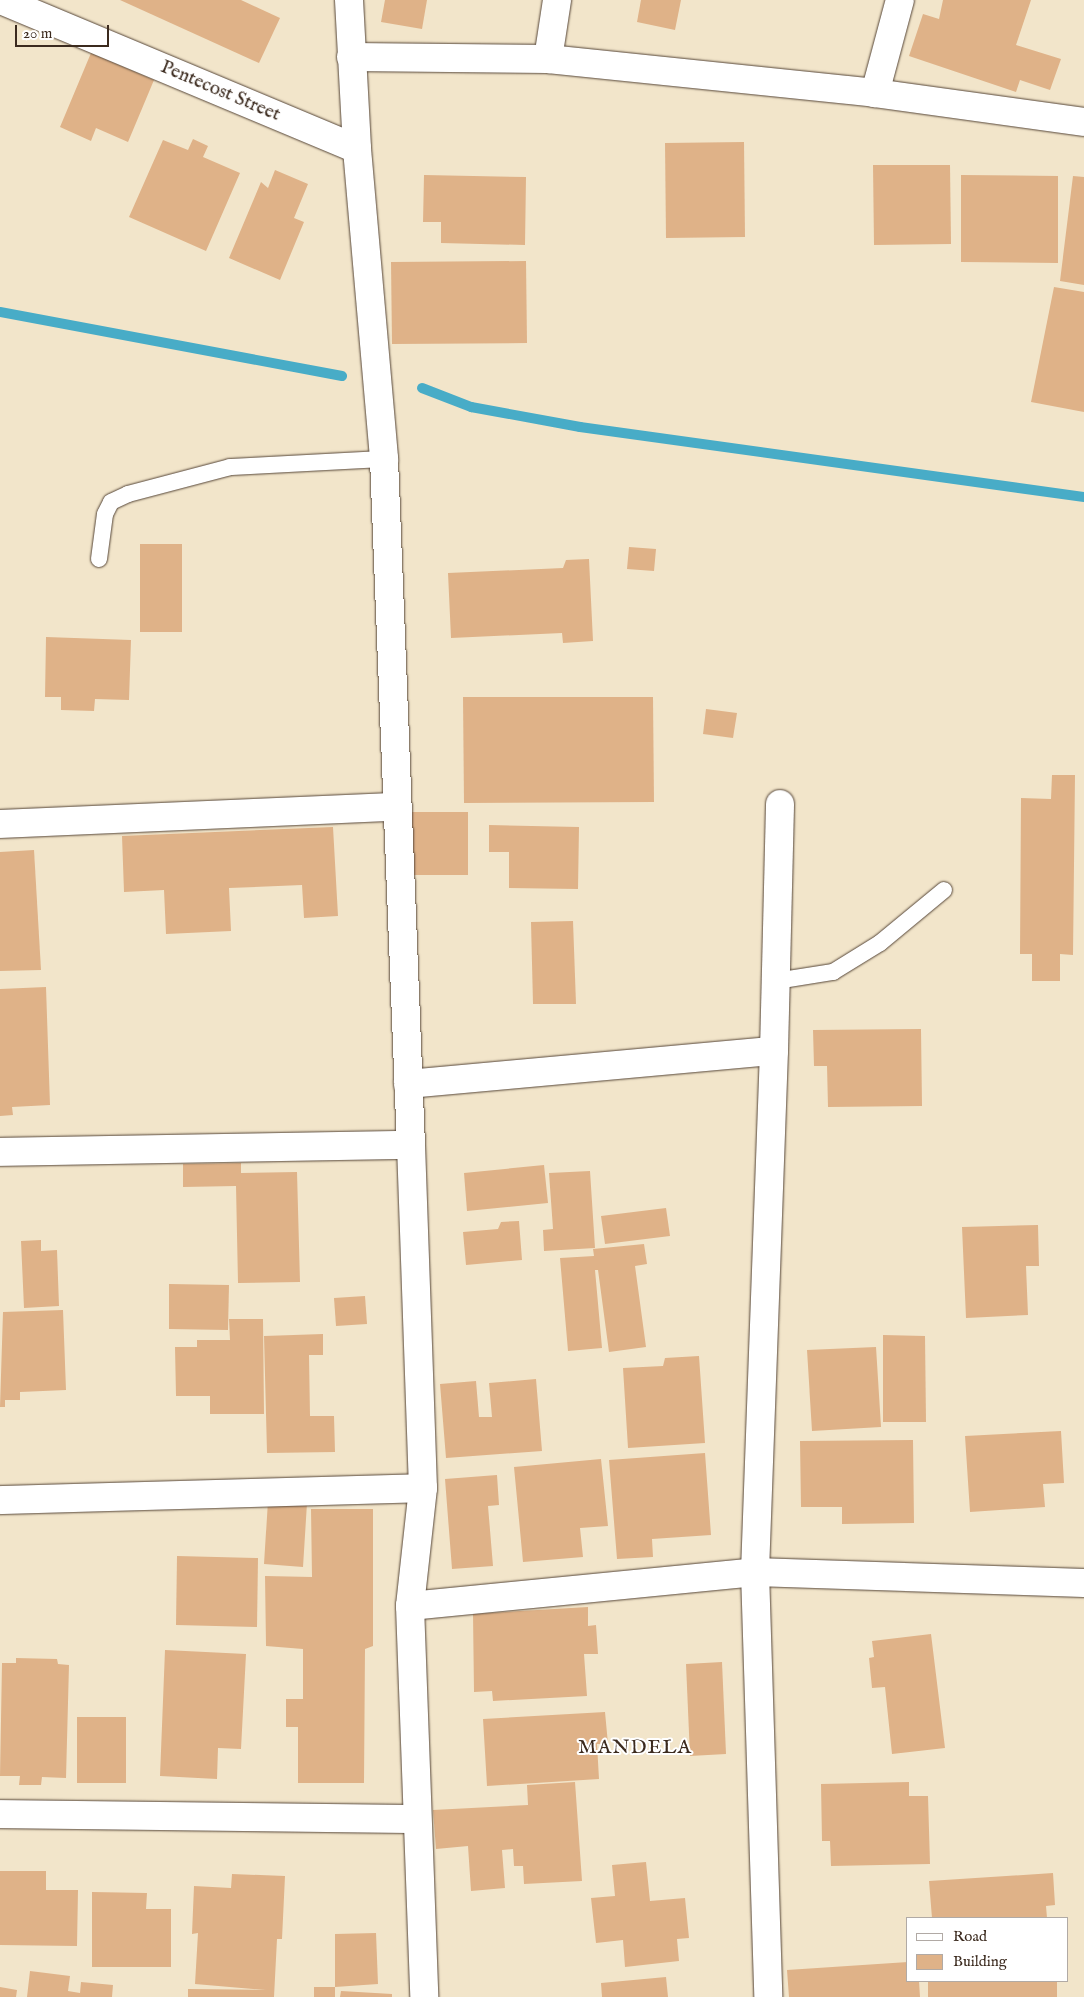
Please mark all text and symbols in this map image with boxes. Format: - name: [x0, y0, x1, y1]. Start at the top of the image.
- scale bar: [18, 15, 111, 47]
- text: 20 m: [23, 24, 52, 43]
- street label: Pentecost Street: [157, 57, 283, 127]
- district label: MANDELA: [577, 1735, 693, 1759]
- legend: [906, 1917, 1069, 1982]
- text: Road: [953, 1927, 987, 1946]
- text: Building: [953, 1952, 1007, 1971]

